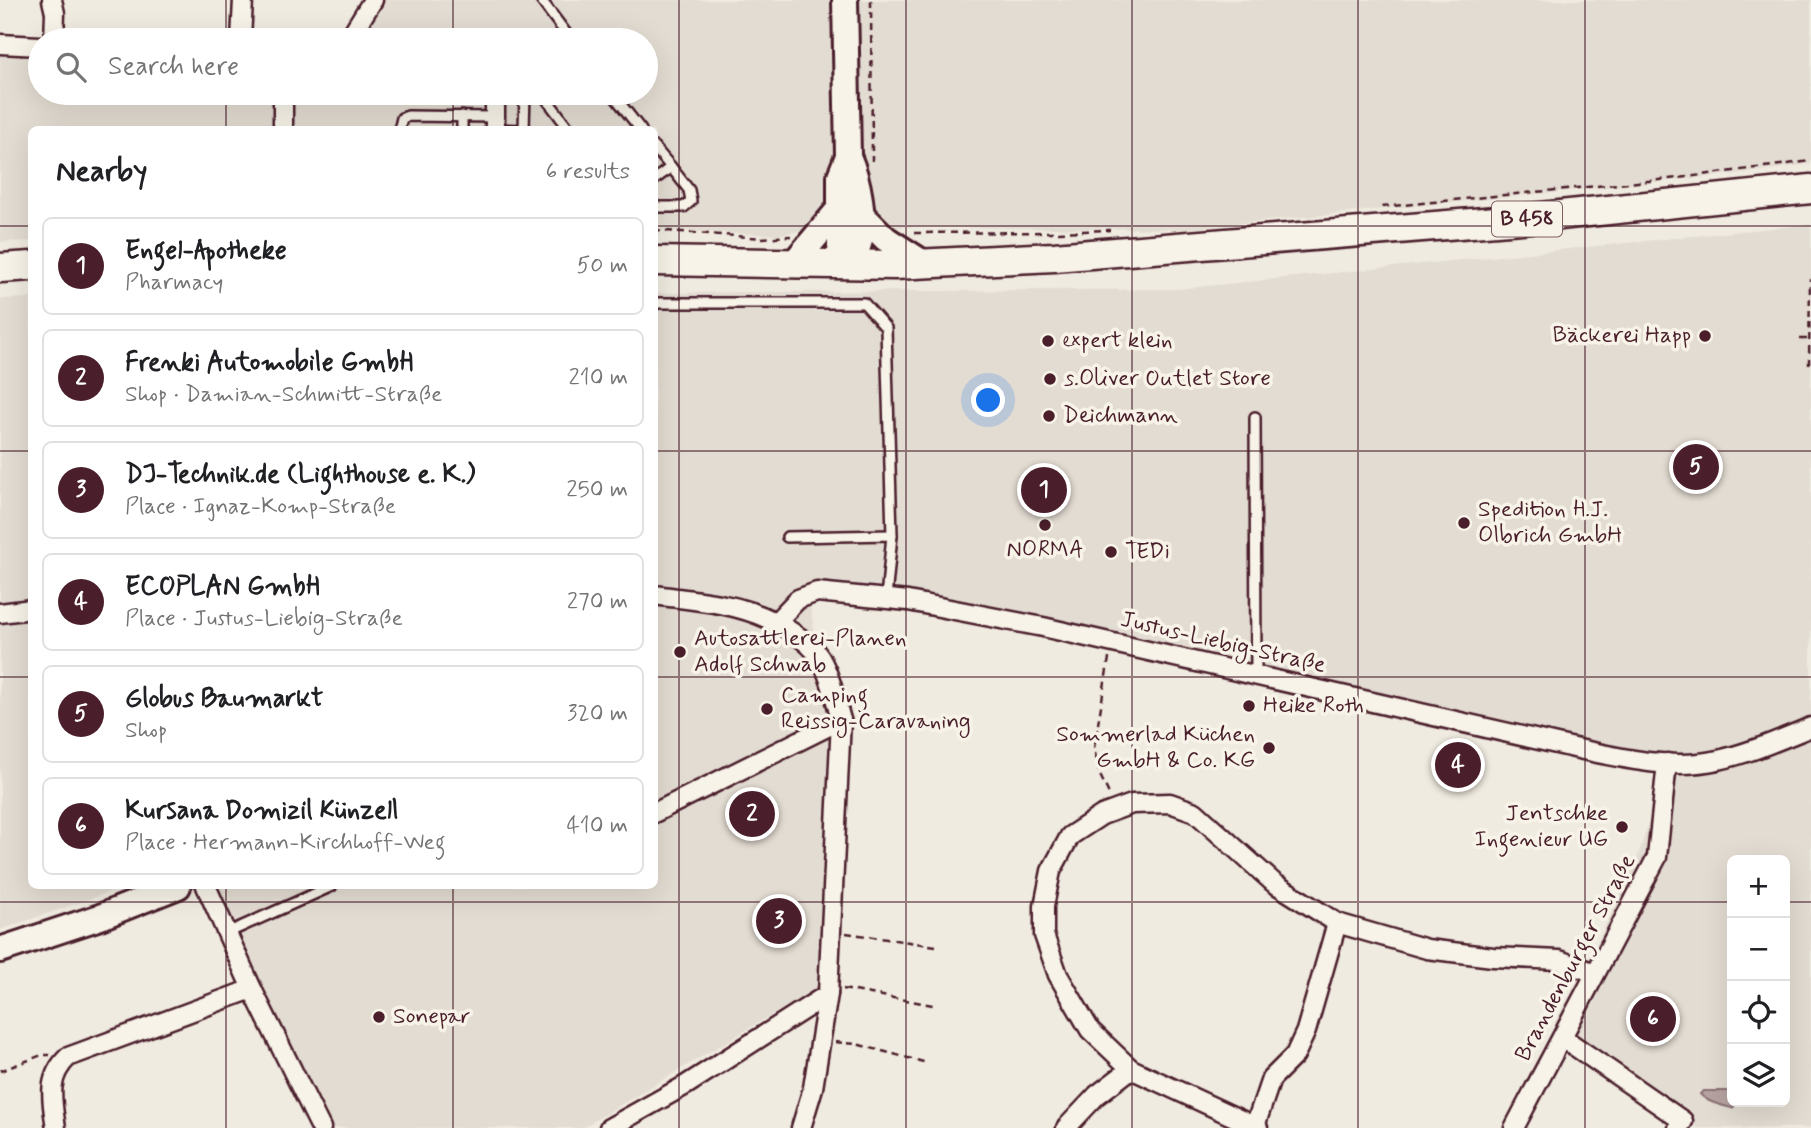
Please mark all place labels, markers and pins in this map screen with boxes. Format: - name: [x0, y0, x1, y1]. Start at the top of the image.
- place label: Bäckerei Happ: [1553, 321, 1691, 351]
- place label: expert klein: [1062, 326, 1173, 356]
- marker: Bäckerei Happ: [1697, 328, 1713, 344]
- marker: expert klein: [1040, 333, 1056, 349]
- place label: s.Oliver Outlet Store: [1064, 364, 1271, 394]
- marker: s.Oliver Outlet Store: [1042, 371, 1058, 387]
- place label: Deichmann: [1063, 401, 1178, 431]
- marker: Deichmann: [1041, 408, 1057, 424]
- pin: 5: [1673, 441, 1719, 493]
- pin: 1: [1021, 464, 1067, 516]
- place label: Spedition H.J. Olbrich GmbH: [1478, 495, 1622, 551]
- marker: Spedition H.J. Olbrich GmbH: [1456, 515, 1472, 531]
- marker: NORMA: [1037, 517, 1053, 533]
- place label: NORMA: [1006, 535, 1084, 565]
- place label: TEDi: [1125, 537, 1170, 567]
- marker: TEDi: [1103, 544, 1119, 560]
- place label: Autosattlerei-Planen Adolf Schwab: [694, 624, 906, 680]
- marker: Autosattlerei-Planen Adolf Schwab: [672, 644, 688, 660]
- place label: Camping Reissig-Caravaning: [781, 681, 971, 739]
- place label: Heike Roth: [1263, 691, 1364, 721]
- marker: Heike Roth: [1241, 698, 1257, 714]
- marker: Camping Reissig-Caravaning: [759, 701, 775, 717]
- place label: Sommerlad Küchen GmbH & Co. KG: [1056, 720, 1255, 776]
- pin: 4: [1435, 739, 1481, 791]
- marker: Sommerlad Küchen GmbH & Co. KG: [1261, 740, 1277, 756]
- pin: 2: [729, 788, 775, 840]
- place label: Jentschke Ingenieur UG: [1475, 799, 1608, 857]
- marker: Jentschke Ingenieur UG: [1614, 819, 1630, 835]
- pin: 3: [756, 895, 802, 947]
- pin: 6: [1630, 993, 1676, 1045]
- place label: Sonepar: [393, 1002, 471, 1032]
- marker: Sonepar: [371, 1009, 387, 1025]

